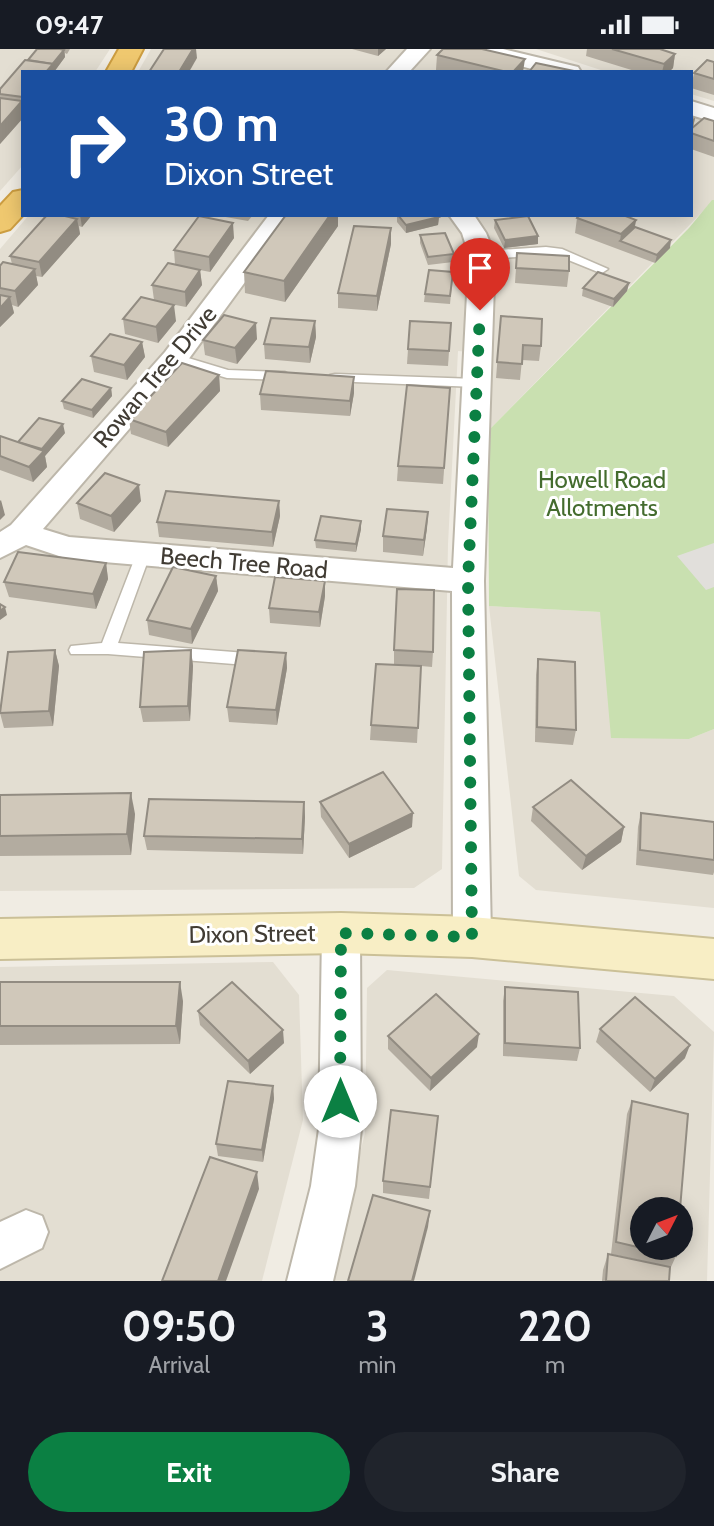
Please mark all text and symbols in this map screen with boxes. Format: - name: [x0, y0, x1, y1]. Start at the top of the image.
- text: 09:47: [35, 9, 103, 41]
- text: 30 m: [164, 94, 279, 153]
- icon: right: [49, 98, 140, 189]
- text: Dixon Street: [164, 154, 333, 193]
- pin: [450, 238, 510, 310]
- icon: arrive: [461, 249, 499, 287]
- street label: Rowan Tree Drive: [87, 300, 222, 454]
- park label: Howell Road Allotments: [538, 465, 666, 522]
- street label: Beech Tree Road: [159, 541, 329, 584]
- street label: Dixon Street: [188, 918, 316, 949]
- position arrow: [303, 1064, 377, 1138]
- north arrow: [630, 1197, 693, 1260]
- map controls: [630, 1197, 693, 1260]
- text: 09:50: [122, 1300, 237, 1352]
- text: 3: [366, 1300, 389, 1352]
- text: 220: [518, 1300, 592, 1352]
- text: Arrival: [149, 1351, 210, 1379]
- text: min: [358, 1351, 396, 1379]
- text: m: [545, 1351, 565, 1379]
- button: Exit: [28, 1432, 350, 1512]
- button: Share: [364, 1432, 686, 1512]

